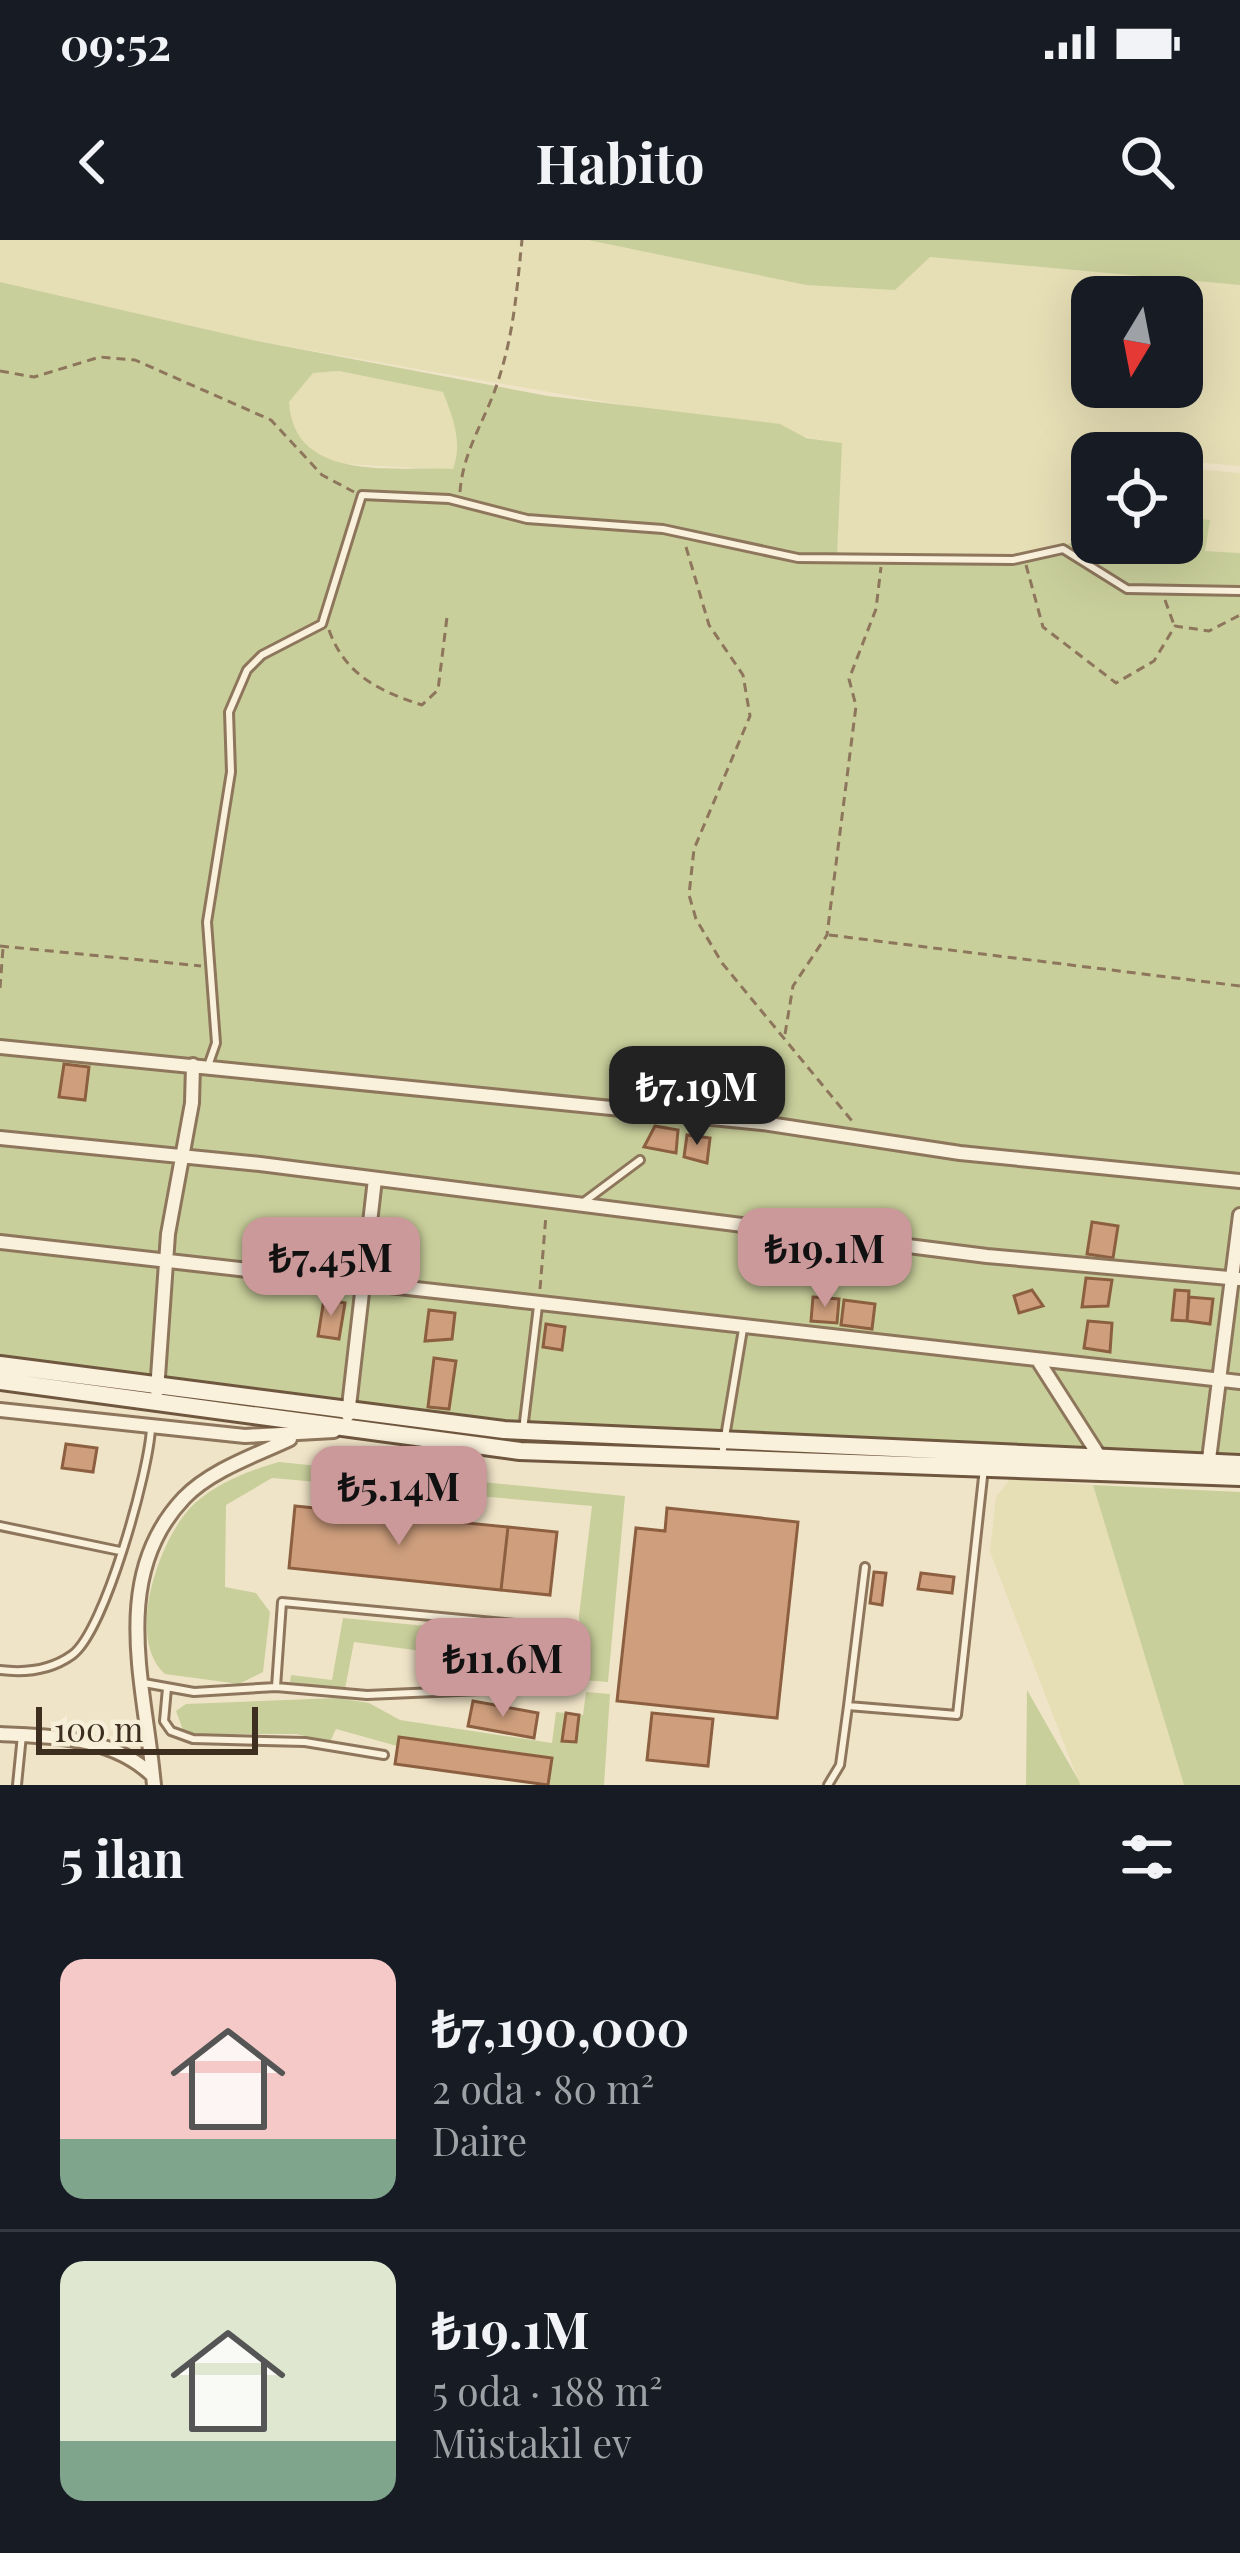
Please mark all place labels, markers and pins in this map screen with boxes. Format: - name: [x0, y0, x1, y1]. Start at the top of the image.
- pin: ₺7.19M: [599, 1046, 795, 1148]
- pin: ₺19.1M: [727, 1208, 923, 1310]
- pin: ₺7.45M: [233, 1217, 429, 1319]
- pin: ₺5.14M: [301, 1446, 497, 1548]
- pin: ₺11.6M: [405, 1618, 601, 1720]

